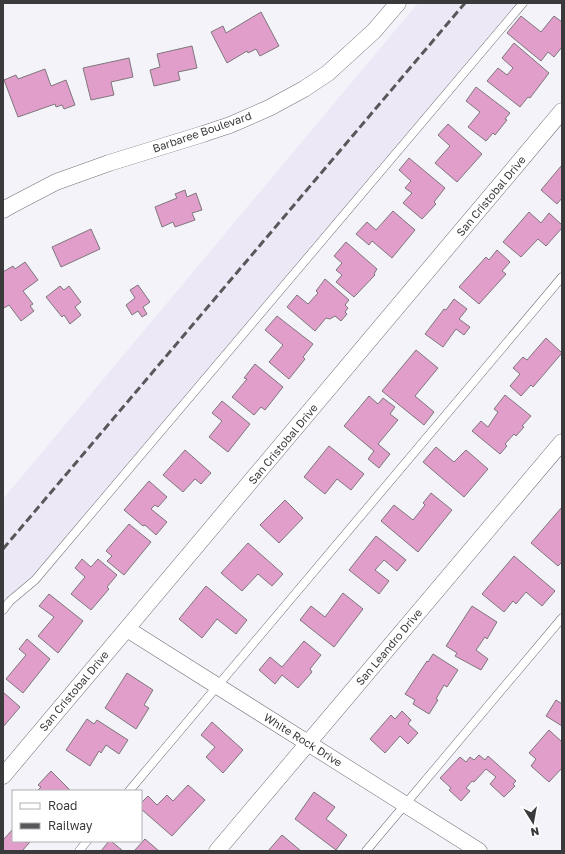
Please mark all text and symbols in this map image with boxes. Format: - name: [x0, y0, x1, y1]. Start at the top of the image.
- street label: Barbaree Boulevard: [151, 108, 253, 155]
- street label: San Cristobal Drive: [453, 153, 528, 238]
- street label: San Cristobal Drive: [245, 401, 320, 486]
- street label: San Leandro Drive: [353, 606, 424, 688]
- street label: San Cristobal Drive: [36, 648, 111, 733]
- street label: White Rock Drive: [262, 710, 345, 769]
- legend: [12, 790, 142, 842]
- text: Road: [48, 798, 77, 813]
- north arrow: [513, 802, 553, 842]
- text: Railway: [48, 818, 93, 833]
- text: N: [530, 825, 540, 839]

